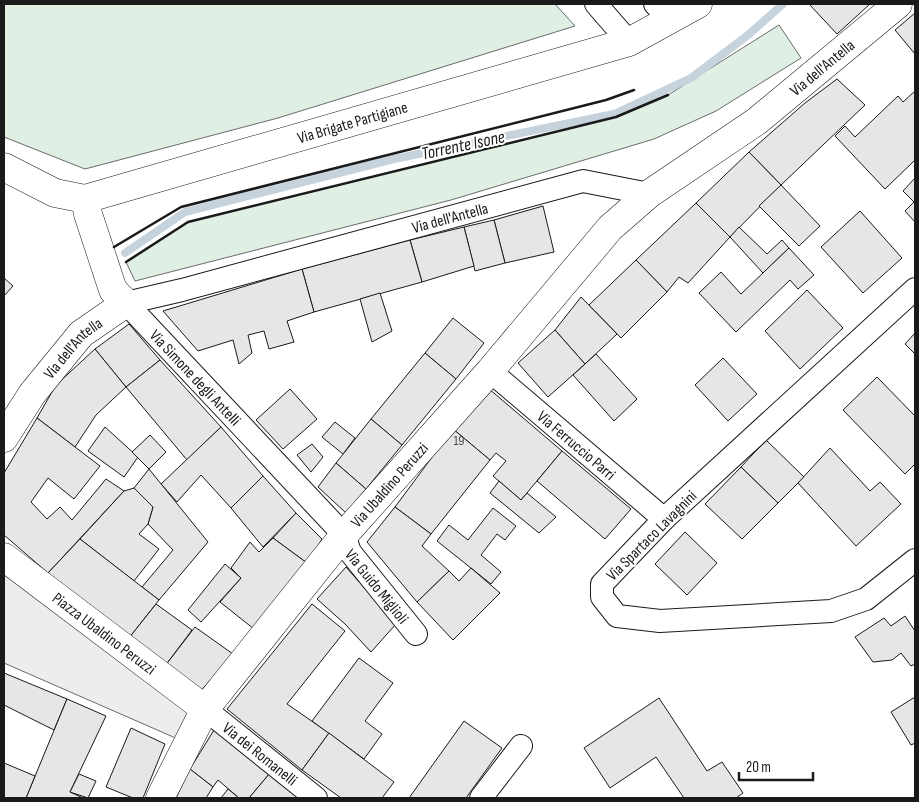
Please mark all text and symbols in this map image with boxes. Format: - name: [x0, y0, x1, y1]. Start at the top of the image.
- street label: Via dell'Antella: [787, 36, 859, 101]
- street label: Via Brigate Partigiane: [295, 98, 410, 148]
- water label: Torrente Isone: [420, 126, 507, 165]
- street label: Via dell'Antella: [410, 199, 490, 238]
- street label: Via dell'Antella: [40, 314, 106, 383]
- street label: Via Simone degli Antelli: [145, 326, 244, 430]
- street label: Via Ferruccio Parri: [533, 407, 619, 485]
- house number: 19: [453, 432, 465, 449]
- street label: Via Ubaldino Peruzzi: [347, 439, 433, 532]
- street label: Via Spartaco Lavagnini: [603, 487, 701, 585]
- street label: Via Guido Miglioli: [340, 546, 412, 628]
- street label: Piazza Ubaldino Peruzzi: [48, 589, 159, 679]
- street label: Via dei Romanelli: [218, 719, 301, 790]
- scale bar: [739, 750, 813, 782]
- text: 20 m: [746, 758, 771, 777]

